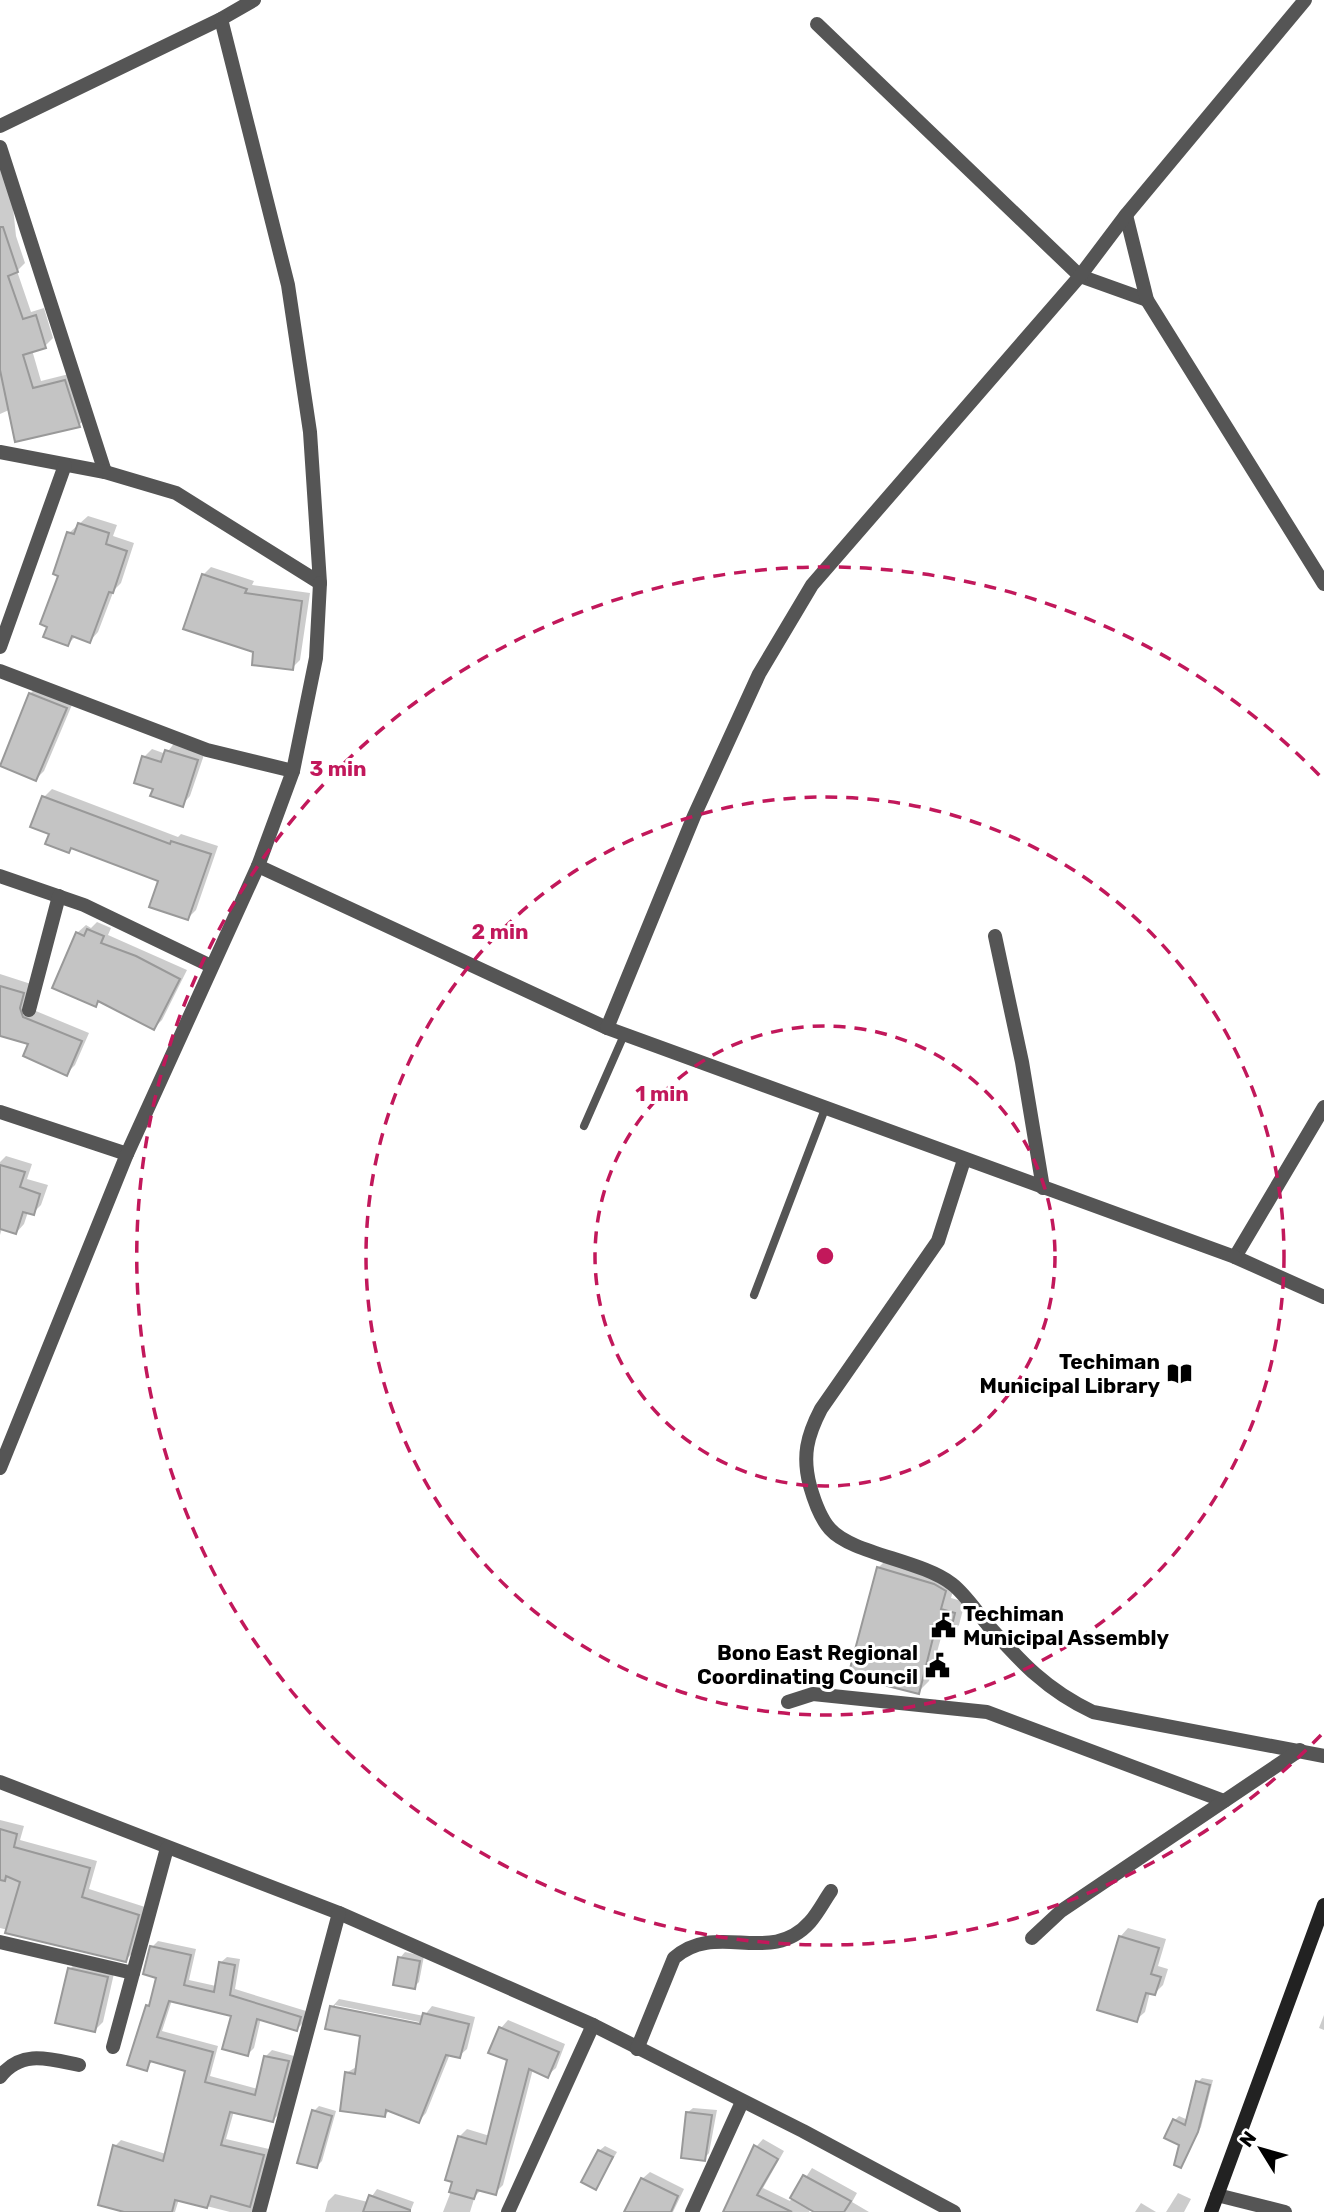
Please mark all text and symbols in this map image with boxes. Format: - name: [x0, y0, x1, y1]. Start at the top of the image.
- text: 3 min: [309, 756, 367, 781]
- text: 2 min: [472, 919, 528, 944]
- text: 1 min: [635, 1081, 689, 1106]
- centre of rings: [813, 1244, 837, 1268]
- place label: Techiman Municipal Library: [980, 1349, 1160, 1398]
- library icon: Techiman Municipal Library: [1166, 1360, 1194, 1388]
- place label: Techiman Municipal Assembly: [963, 1601, 1170, 1650]
- public building icon: Techiman Municipal Assembly: [929, 1612, 957, 1640]
- place label: Bono East Regional Coordinating Council: [697, 1640, 918, 1689]
- public building icon: Bono East Regional Coordinating Council: [924, 1651, 952, 1679]
- north arrow: [1226, 2114, 1296, 2184]
- text: N: [1235, 2127, 1261, 2151]

